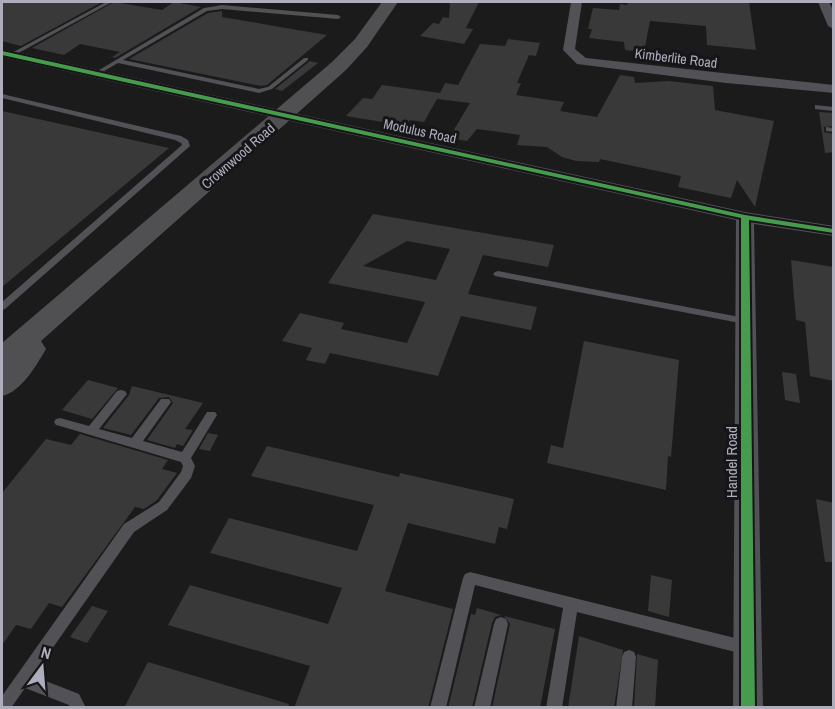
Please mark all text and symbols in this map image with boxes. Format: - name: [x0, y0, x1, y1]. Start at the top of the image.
- street label: Kimberlite Road: [634, 44, 718, 72]
- street label: Modulus Road: [382, 115, 458, 147]
- street label: Crownwood Road: [198, 119, 278, 193]
- street label: Handel Road: [721, 426, 742, 498]
- north arrow: [12, 637, 72, 697]
- text: N: [39, 641, 54, 664]

